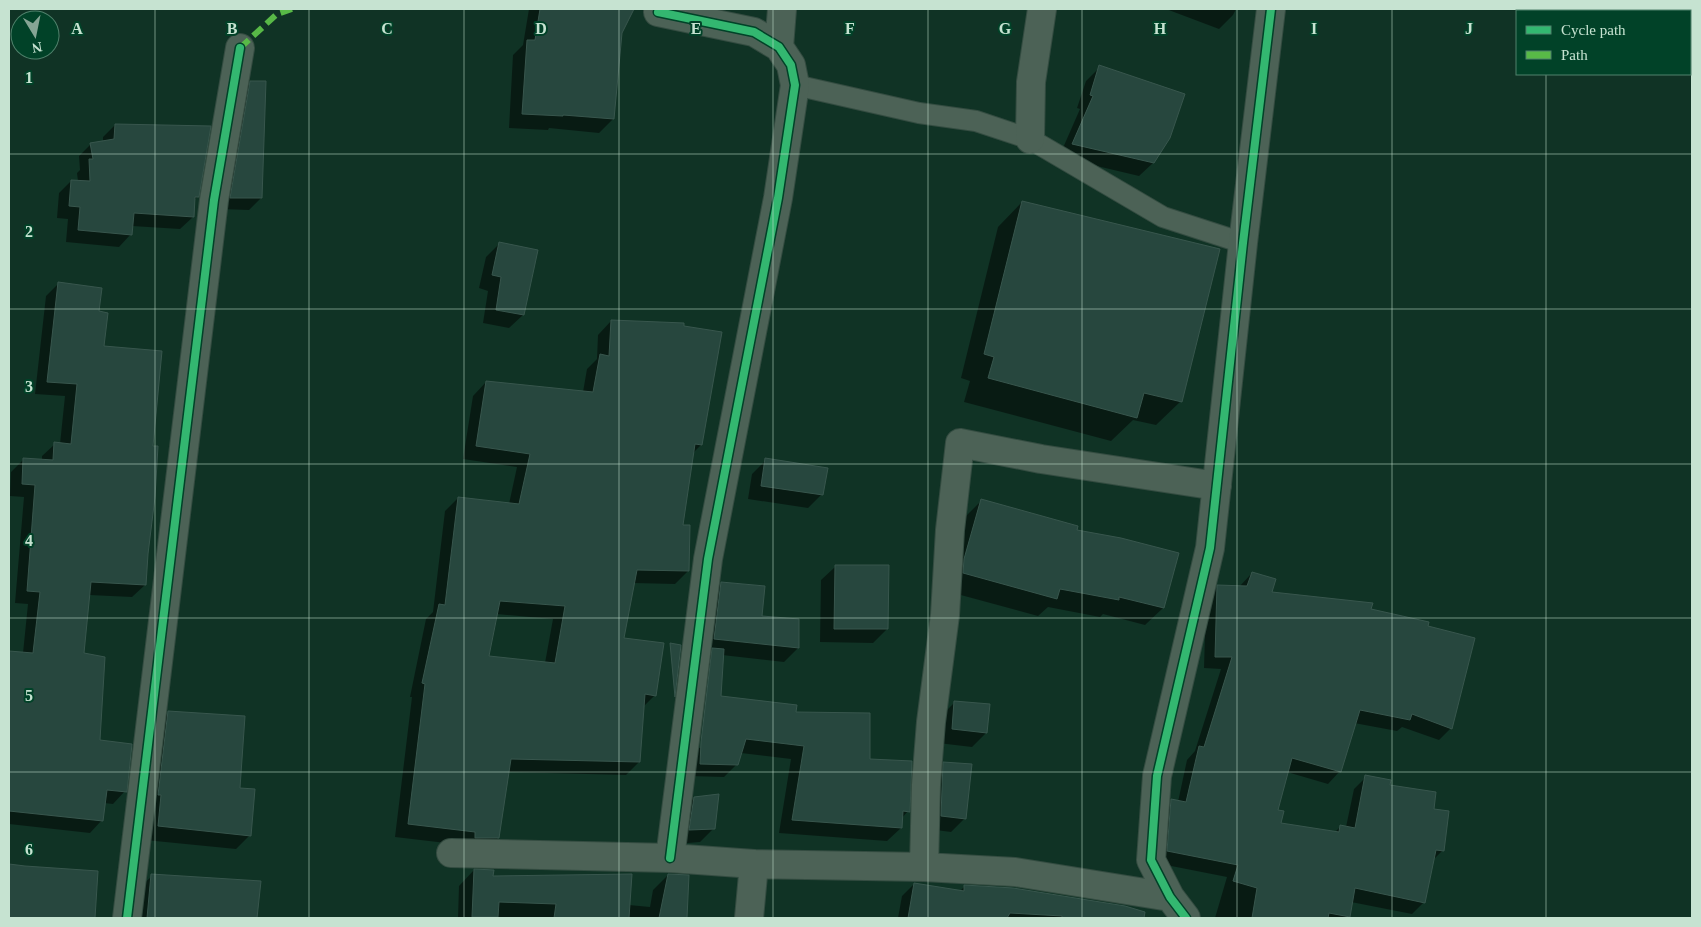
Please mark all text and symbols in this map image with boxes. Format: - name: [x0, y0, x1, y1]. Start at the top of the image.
- north arrow: [10, 10, 60, 60]
- legend: [1516, 10, 1691, 75]
- text: A: [71, 20, 83, 37]
- text: B: [227, 20, 238, 37]
- text: C: [381, 20, 393, 37]
- text: D: [535, 20, 547, 37]
- text: E: [691, 20, 701, 37]
- text: F: [845, 20, 855, 37]
- text: G: [999, 20, 1012, 37]
- text: H: [1154, 20, 1167, 37]
- text: I: [1311, 20, 1317, 37]
- text: J: [1465, 20, 1473, 37]
- text: Cycle path: [1561, 22, 1626, 38]
- text: N: [31, 39, 43, 56]
- text: Path: [1561, 47, 1588, 63]
- text: 1: [25, 69, 33, 86]
- text: 2: [25, 223, 33, 240]
- text: 3: [25, 378, 33, 395]
- text: 4: [25, 532, 33, 549]
- text: 5: [25, 687, 33, 704]
- text: 6: [25, 841, 33, 858]

